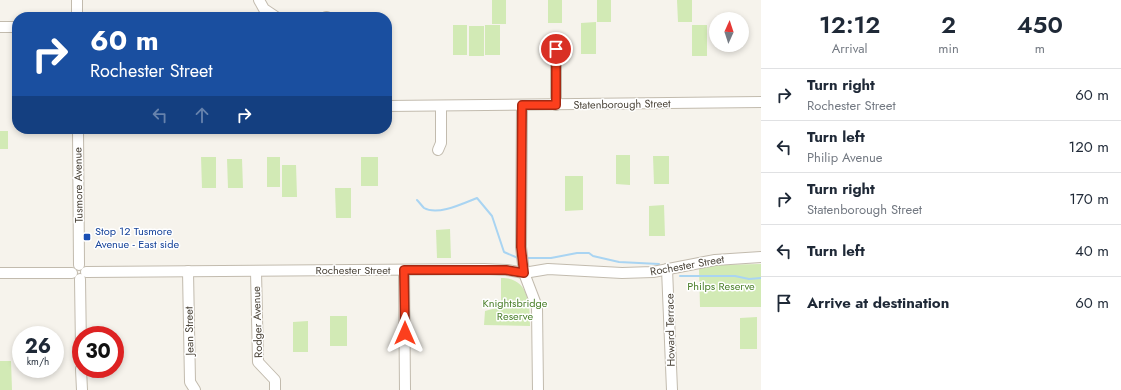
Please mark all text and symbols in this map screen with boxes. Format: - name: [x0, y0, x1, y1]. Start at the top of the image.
- text: 12:12: [819, 7, 880, 42]
- text: 2: [941, 7, 956, 42]
- text: 450: [1017, 7, 1063, 42]
- north arrow: [709, 12, 749, 52]
- map controls: [709, 12, 749, 52]
- text: 60 m: [90, 20, 159, 61]
- icon: right: [24, 28, 76, 80]
- pin: [539, 32, 573, 66]
- icon: arrive: [545, 38, 567, 60]
- text: Arrival: [832, 39, 868, 58]
- text: min: [938, 39, 959, 58]
- text: m: [1035, 39, 1045, 58]
- text: Rochester Street: [90, 58, 213, 84]
- text: Turn right: [807, 74, 875, 96]
- icon: right: [773, 84, 795, 106]
- text: 60 m: [1075, 84, 1109, 106]
- street label: Statenborough Street: [573, 95, 671, 113]
- text: Rochester Street: [807, 96, 896, 115]
- icon: left: [149, 104, 171, 126]
- icon: ahead: [191, 104, 213, 126]
- icon: right: [233, 104, 255, 126]
- text: Turn left: [807, 126, 865, 148]
- icon: left: [773, 136, 795, 158]
- text: 120 m: [1069, 136, 1109, 158]
- street label: Tusmore Avenue: [69, 147, 87, 223]
- text: Philip Avenue: [807, 148, 883, 167]
- text: Turn right: [807, 178, 875, 200]
- icon: right: [773, 188, 795, 210]
- text: 170 m: [1069, 188, 1109, 210]
- text: Statenborough Street: [807, 200, 922, 219]
- place label: Stop 12 Tusmore Avenue - East side: [95, 223, 179, 252]
- marker: Stop 12 Tusmore Avenue - East side: [82, 232, 92, 242]
- icon: left: [773, 240, 795, 262]
- text: Turn left: [807, 240, 865, 262]
- text: 40 m: [1075, 240, 1109, 262]
- street label: Rochester Street: [649, 251, 726, 279]
- street label: Rochester Street: [316, 262, 391, 278]
- park label: Philps Reserve: [687, 278, 755, 294]
- street label: Rodger Avenue: [248, 286, 266, 358]
- icon: arrive: [773, 292, 795, 314]
- text: Arrive at destination: [807, 292, 949, 314]
- text: 60 m: [1075, 292, 1109, 314]
- street label: Howard Terrace: [661, 293, 679, 367]
- park label: Knightsbridge Reserve: [482, 295, 548, 324]
- street label: Jean Street: [181, 306, 197, 358]
- position arrow: [384, 312, 426, 354]
- speed limit sign: 30: [72, 326, 124, 378]
- text: 26: [25, 332, 51, 361]
- text: km/h: [27, 354, 49, 369]

